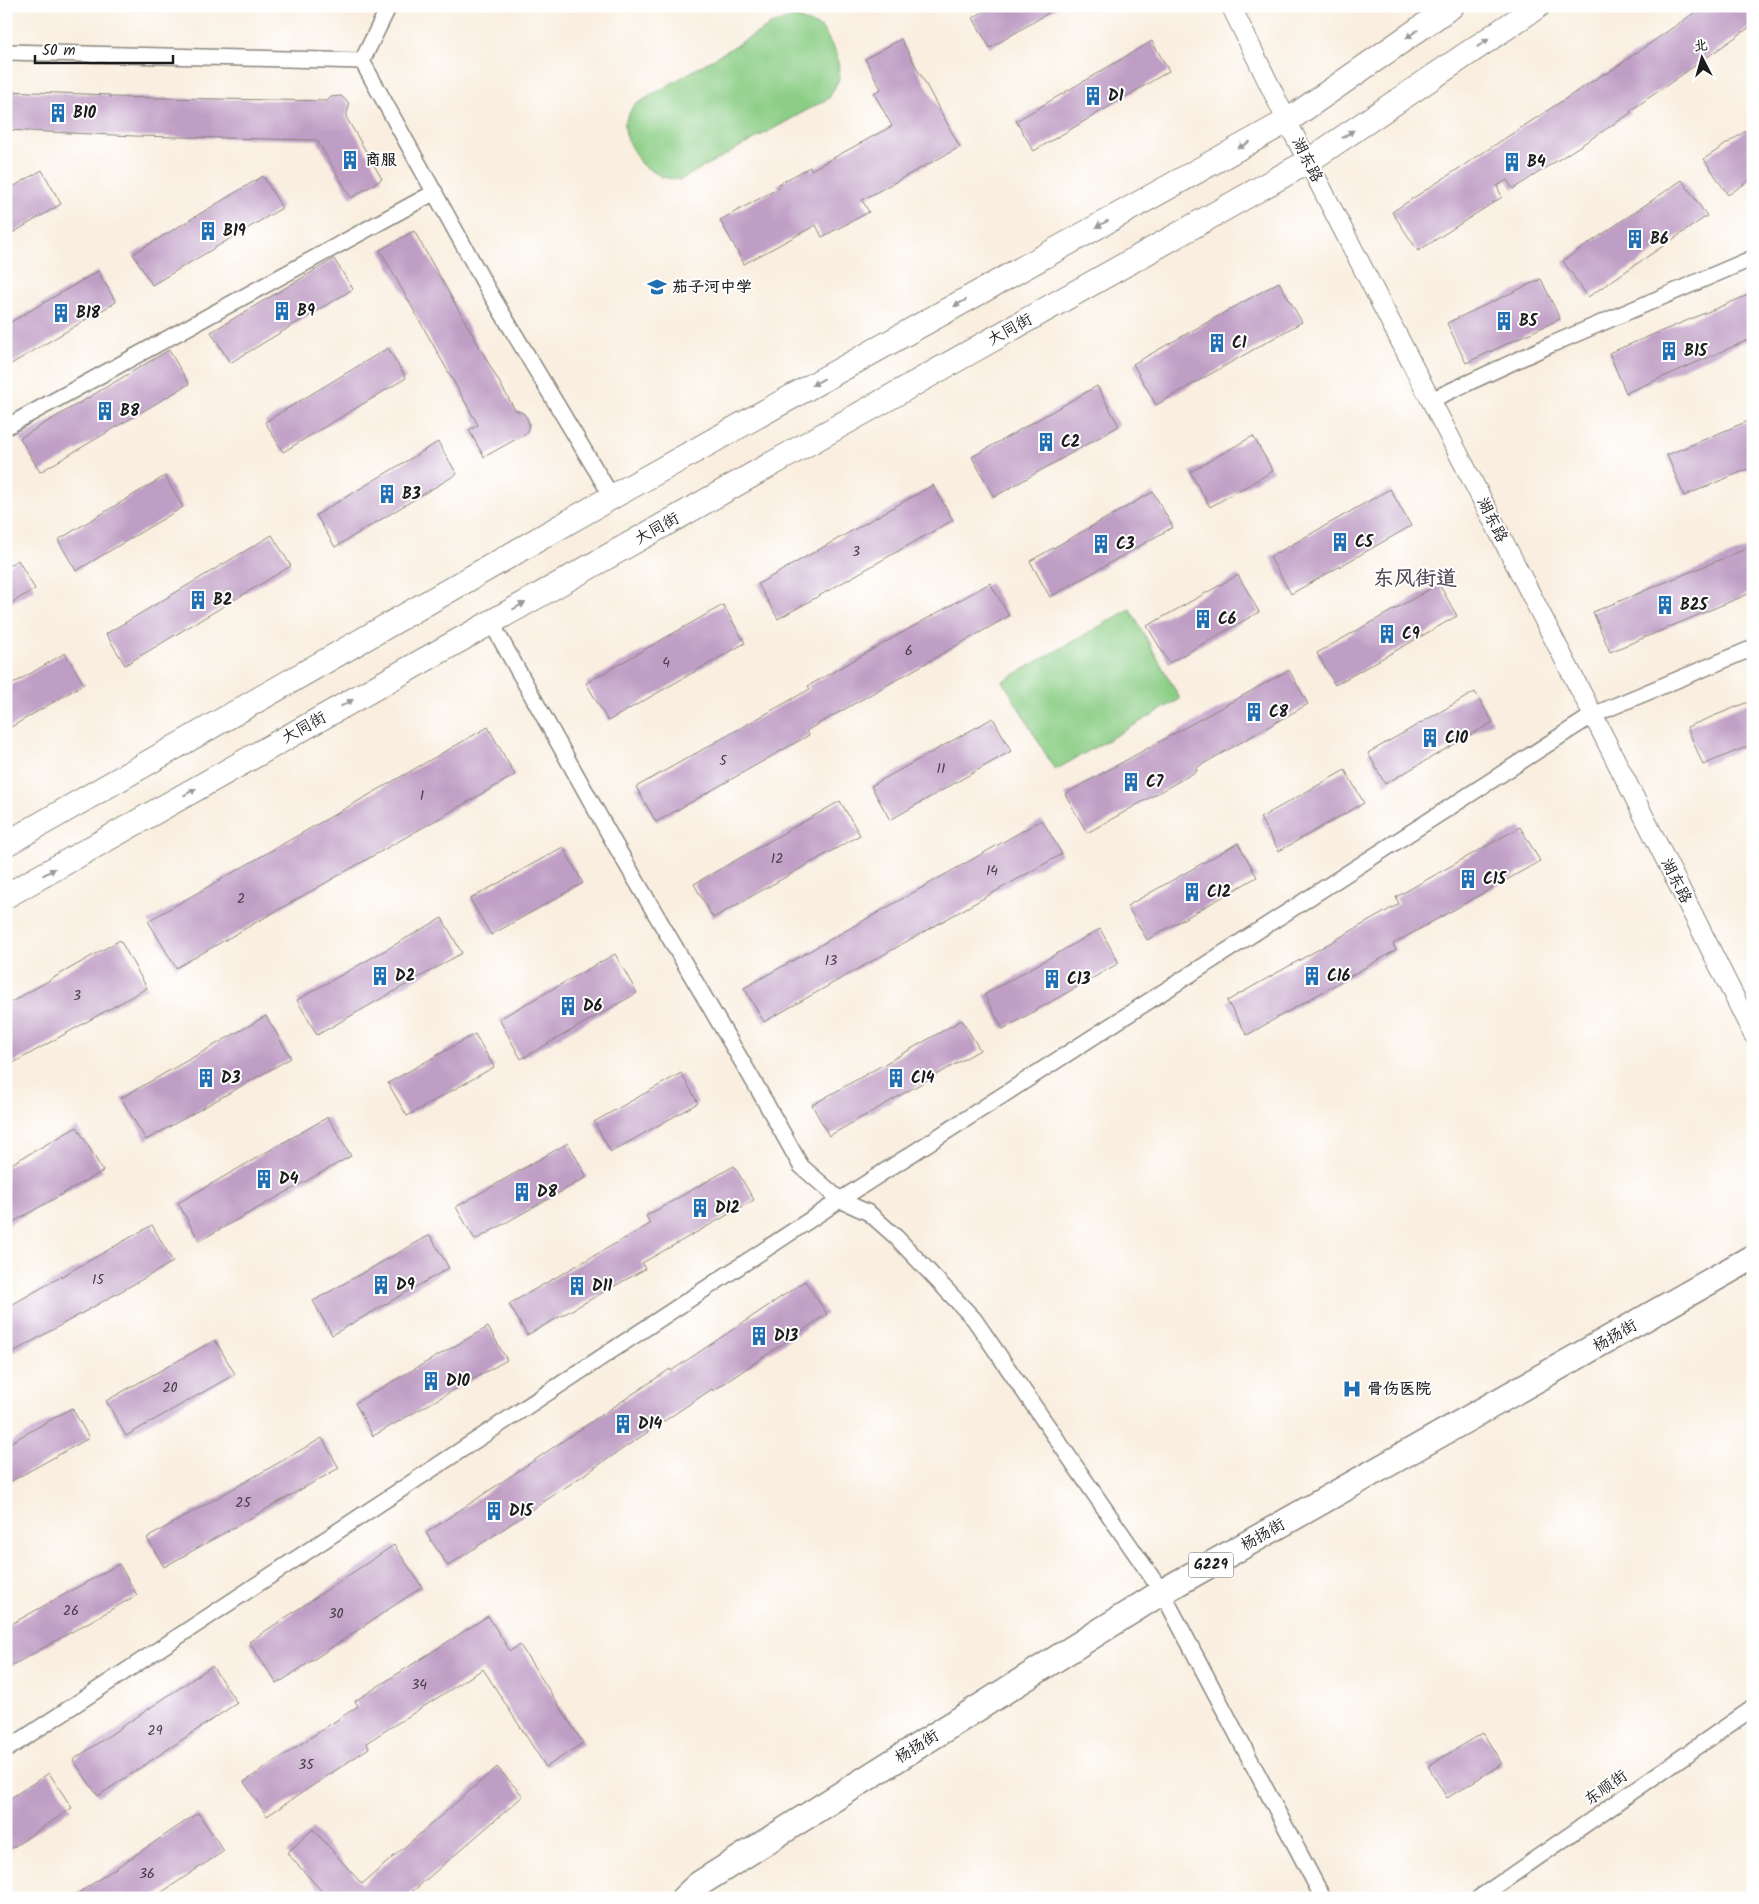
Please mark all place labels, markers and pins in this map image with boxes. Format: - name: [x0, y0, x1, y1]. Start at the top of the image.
- place label: D1: [1108, 84, 1124, 109]
- building icon: D1: [1082, 85, 1104, 107]
- place label: B10: [73, 101, 97, 126]
- building icon: B10: [47, 102, 69, 124]
- place label: 商服: [365, 148, 397, 173]
- building icon: 商服: [339, 149, 361, 171]
- place label: B4: [1527, 150, 1546, 175]
- building icon: B4: [1501, 151, 1523, 173]
- place label: B19: [223, 219, 246, 244]
- building icon: B19: [197, 220, 219, 242]
- place label: B6: [1650, 227, 1669, 252]
- building icon: B6: [1624, 228, 1646, 250]
- place label: 茄子河中学: [672, 275, 752, 300]
- school or university icon: 茄子河中学: [646, 276, 668, 298]
- place label: B9: [297, 299, 315, 324]
- building icon: B9: [271, 300, 293, 322]
- place label: B18: [76, 301, 101, 326]
- building icon: B18: [50, 302, 72, 324]
- place label: B5: [1519, 309, 1539, 334]
- building icon: B5: [1493, 310, 1515, 332]
- place label: C1: [1232, 331, 1247, 356]
- building icon: C1: [1206, 332, 1228, 354]
- place label: B15: [1684, 339, 1709, 364]
- building icon: B15: [1658, 340, 1680, 362]
- place label: B8: [120, 399, 140, 424]
- building icon: B8: [94, 400, 116, 422]
- place label: C2: [1061, 430, 1080, 455]
- building icon: C2: [1035, 431, 1057, 453]
- place label: B3: [402, 482, 421, 507]
- building icon: B3: [376, 483, 398, 505]
- place label: C5: [1355, 530, 1375, 555]
- building icon: C5: [1329, 531, 1351, 553]
- place label: C3: [1116, 532, 1135, 557]
- building icon: C3: [1090, 533, 1112, 555]
- place label: B2: [213, 588, 232, 613]
- building icon: B2: [187, 589, 209, 611]
- place label: B25: [1680, 593, 1709, 618]
- building icon: B25: [1654, 594, 1676, 616]
- place label: C6: [1218, 607, 1237, 632]
- building icon: C6: [1192, 608, 1214, 630]
- place label: C9: [1402, 622, 1420, 647]
- building icon: C9: [1376, 623, 1398, 645]
- place label: C8: [1269, 700, 1289, 725]
- building icon: C8: [1243, 701, 1265, 723]
- place label: C10: [1445, 726, 1469, 751]
- building icon: C10: [1419, 727, 1441, 749]
- place label: C7: [1146, 770, 1164, 795]
- building icon: C7: [1120, 771, 1142, 793]
- place label: C15: [1483, 867, 1508, 892]
- building icon: C15: [1457, 868, 1479, 890]
- place label: C12: [1207, 880, 1231, 905]
- building icon: C12: [1181, 881, 1203, 903]
- place label: D2: [395, 964, 415, 989]
- place label: C16: [1327, 964, 1351, 989]
- building icon: D2: [369, 965, 391, 987]
- building icon: C16: [1301, 965, 1323, 987]
- place label: C13: [1067, 967, 1091, 992]
- building icon: C13: [1041, 968, 1063, 990]
- place label: D6: [583, 994, 603, 1019]
- building icon: D6: [557, 995, 579, 1017]
- place label: D3: [221, 1066, 241, 1091]
- place label: C14: [911, 1066, 935, 1091]
- building icon: D3: [195, 1067, 217, 1089]
- building icon: C14: [885, 1067, 907, 1089]
- place label: D4: [279, 1167, 299, 1192]
- building icon: D4: [253, 1168, 275, 1190]
- place label: D8: [537, 1180, 558, 1205]
- building icon: D8: [511, 1181, 533, 1203]
- place label: D12: [715, 1196, 740, 1221]
- building icon: D12: [689, 1197, 711, 1219]
- place label: D9: [396, 1273, 415, 1298]
- building icon: D9: [370, 1274, 392, 1296]
- place label: D11: [592, 1274, 612, 1299]
- building icon: D11: [566, 1275, 588, 1297]
- place label: D13: [774, 1324, 798, 1349]
- building icon: D13: [748, 1325, 770, 1347]
- place label: D10: [446, 1369, 470, 1394]
- building icon: D10: [420, 1370, 442, 1392]
- place label: 骨伤医院: [1367, 1377, 1431, 1402]
- hospital icon: 骨伤医院: [1341, 1378, 1363, 1400]
- place label: D14: [638, 1412, 662, 1437]
- building icon: D14: [612, 1413, 634, 1435]
- place label: D15: [509, 1499, 534, 1524]
- building icon: D15: [483, 1500, 505, 1522]

